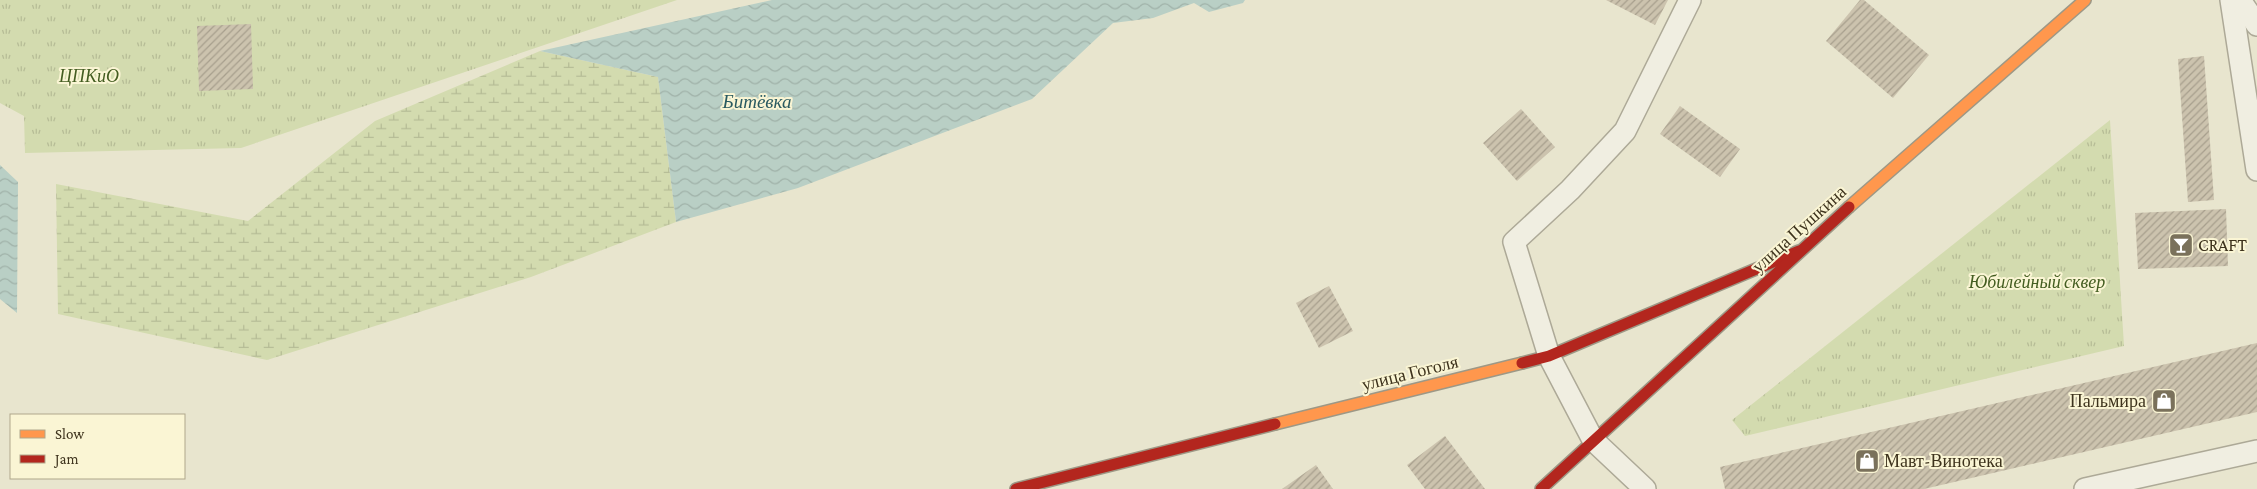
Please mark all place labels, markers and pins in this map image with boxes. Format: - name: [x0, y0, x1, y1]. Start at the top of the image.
- bar icon: CRAFT: [2168, 232, 2194, 258]
- place label: CRAFT: [2198, 235, 2247, 255]
- shop icon: Пальмира: [2151, 388, 2177, 414]
- place label: Пальмира: [2070, 391, 2146, 411]
- shop icon: Мавт-Винотека: [1854, 448, 1880, 474]
- place label: Мавт-Винотека: [1884, 451, 2003, 471]

